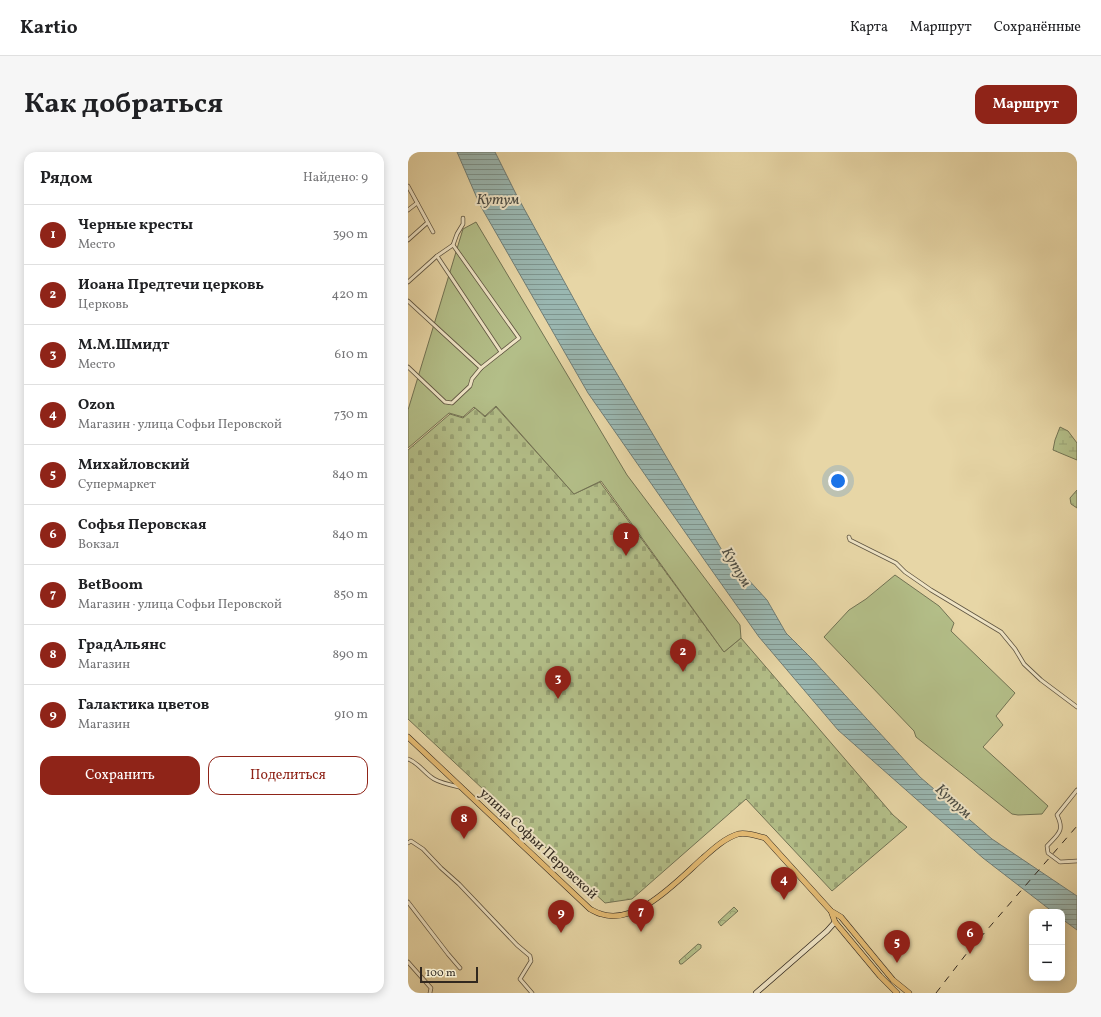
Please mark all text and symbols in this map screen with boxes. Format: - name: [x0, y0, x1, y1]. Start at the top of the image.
- text: Kartio: [20, 15, 78, 41]
- text: Карта: [850, 18, 888, 37]
- text: Маршрут: [910, 18, 972, 37]
- text: Сохранённые: [994, 18, 1081, 37]
- text: Как добраться: [24, 85, 223, 124]
- button: Маршрут: [975, 85, 1077, 124]
- text: Рядом: [40, 167, 93, 190]
- text: Найдено: 9: [303, 169, 368, 187]
- water label: Кутум: [476, 190, 520, 211]
- text: Черные кресты: [78, 215, 193, 236]
- text: 1: [50, 226, 56, 244]
- text: 390 m: [333, 226, 368, 244]
- text: Место: [78, 236, 115, 254]
- text: Иоана Предтечи церковь: [78, 275, 264, 296]
- text: 2: [50, 286, 56, 304]
- text: 420 m: [331, 286, 368, 304]
- text: Церковь: [78, 296, 129, 314]
- text: М.М.Шмидт: [78, 335, 170, 356]
- text: 3: [50, 346, 56, 364]
- text: 610 m: [334, 346, 368, 364]
- text: Место: [78, 356, 115, 374]
- text: Ozon: [78, 395, 115, 416]
- text: 4: [49, 406, 57, 424]
- text: 730 m: [334, 406, 368, 424]
- text: Магазин · улица Софьи Перовской: [78, 416, 282, 434]
- text: Михайловский: [78, 455, 190, 476]
- text: 5: [50, 466, 56, 484]
- text: 840 m: [332, 466, 368, 484]
- your location: [828, 471, 848, 491]
- text: Супермаркет: [78, 476, 156, 494]
- text: Софья Перовская: [78, 515, 207, 536]
- pin: 1: [613, 523, 639, 556]
- text: 6: [49, 526, 57, 544]
- text: 840 m: [332, 526, 368, 544]
- text: Вокзал: [78, 536, 119, 554]
- water label: Кутум: [715, 544, 756, 592]
- text: BetBoom: [78, 575, 143, 596]
- text: 7: [50, 586, 56, 604]
- text: 850 m: [334, 586, 368, 604]
- text: Магазин · улица Софьи Перовской: [78, 596, 282, 614]
- text: ГрадАльянс: [78, 635, 166, 656]
- pin: 2: [670, 639, 696, 672]
- text: 8: [49, 646, 57, 664]
- text: 890 m: [332, 646, 368, 664]
- text: Магазин: [78, 656, 130, 674]
- pin: 3: [545, 666, 571, 699]
- text: Галактика цветов: [78, 695, 209, 716]
- text: 9: [49, 706, 57, 724]
- text: 910 m: [334, 706, 368, 724]
- text: Магазин: [78, 716, 130, 734]
- button: Сохранить: [40, 756, 200, 795]
- button: Поделиться: [208, 756, 368, 795]
- water label: Кутум: [930, 780, 976, 825]
- street label: улица Софьи Перовской: [475, 784, 602, 904]
- pin: 8: [451, 806, 477, 839]
- pin: 4: [771, 867, 797, 900]
- pin: 7: [628, 899, 654, 932]
- pin: 9: [548, 900, 574, 933]
- map controls: [1029, 909, 1065, 981]
- button: +: [1029, 909, 1065, 945]
- pin: 6: [957, 921, 983, 954]
- pin: 5: [884, 930, 910, 963]
- button: −: [1029, 945, 1065, 981]
- scale bar: [420, 965, 478, 984]
- text: 100 m: [426, 966, 456, 981]

